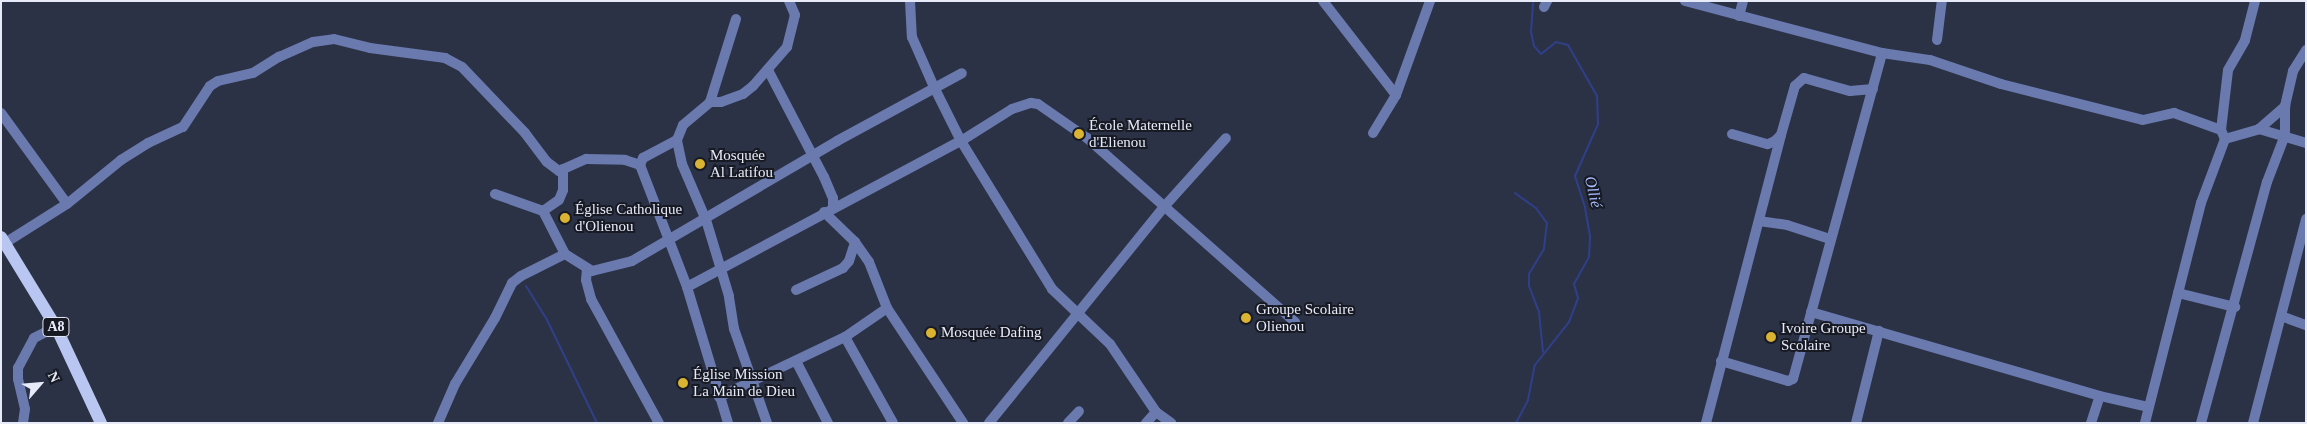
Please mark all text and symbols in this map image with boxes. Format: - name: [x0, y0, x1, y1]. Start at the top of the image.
- place label: École Maternelle d'Elienou: [1089, 116, 1192, 151]
- marker: École Maternelle d'Elienou: [1073, 128, 1085, 140]
- place label: Mosquée Al Latifou: [710, 146, 773, 181]
- marker: Mosquée Al Latifou: [694, 158, 706, 170]
- water label: Ollié: [1580, 174, 1606, 210]
- place label: Église Catholique d'Olienou: [575, 200, 682, 235]
- marker: Église Catholique d'Olienou: [559, 212, 571, 224]
- place label: Groupe Scolaire Olienou: [1256, 300, 1354, 335]
- marker: Groupe Scolaire Olienou: [1240, 312, 1252, 324]
- road number: A8: [42, 316, 70, 338]
- place label: Ivoire Groupe Scolaire: [1781, 319, 1866, 354]
- place label: Mosquée Dafing: [941, 324, 1041, 342]
- marker: Mosquée Dafing: [925, 327, 937, 339]
- marker: Ivoire Groupe Scolaire: [1765, 331, 1777, 343]
- north arrow: [15, 359, 65, 409]
- place label: Église Mission La Main de Dieu: [693, 365, 795, 400]
- text: N: [45, 369, 63, 385]
- marker: Église Mission La Main de Dieu: [677, 377, 689, 389]

